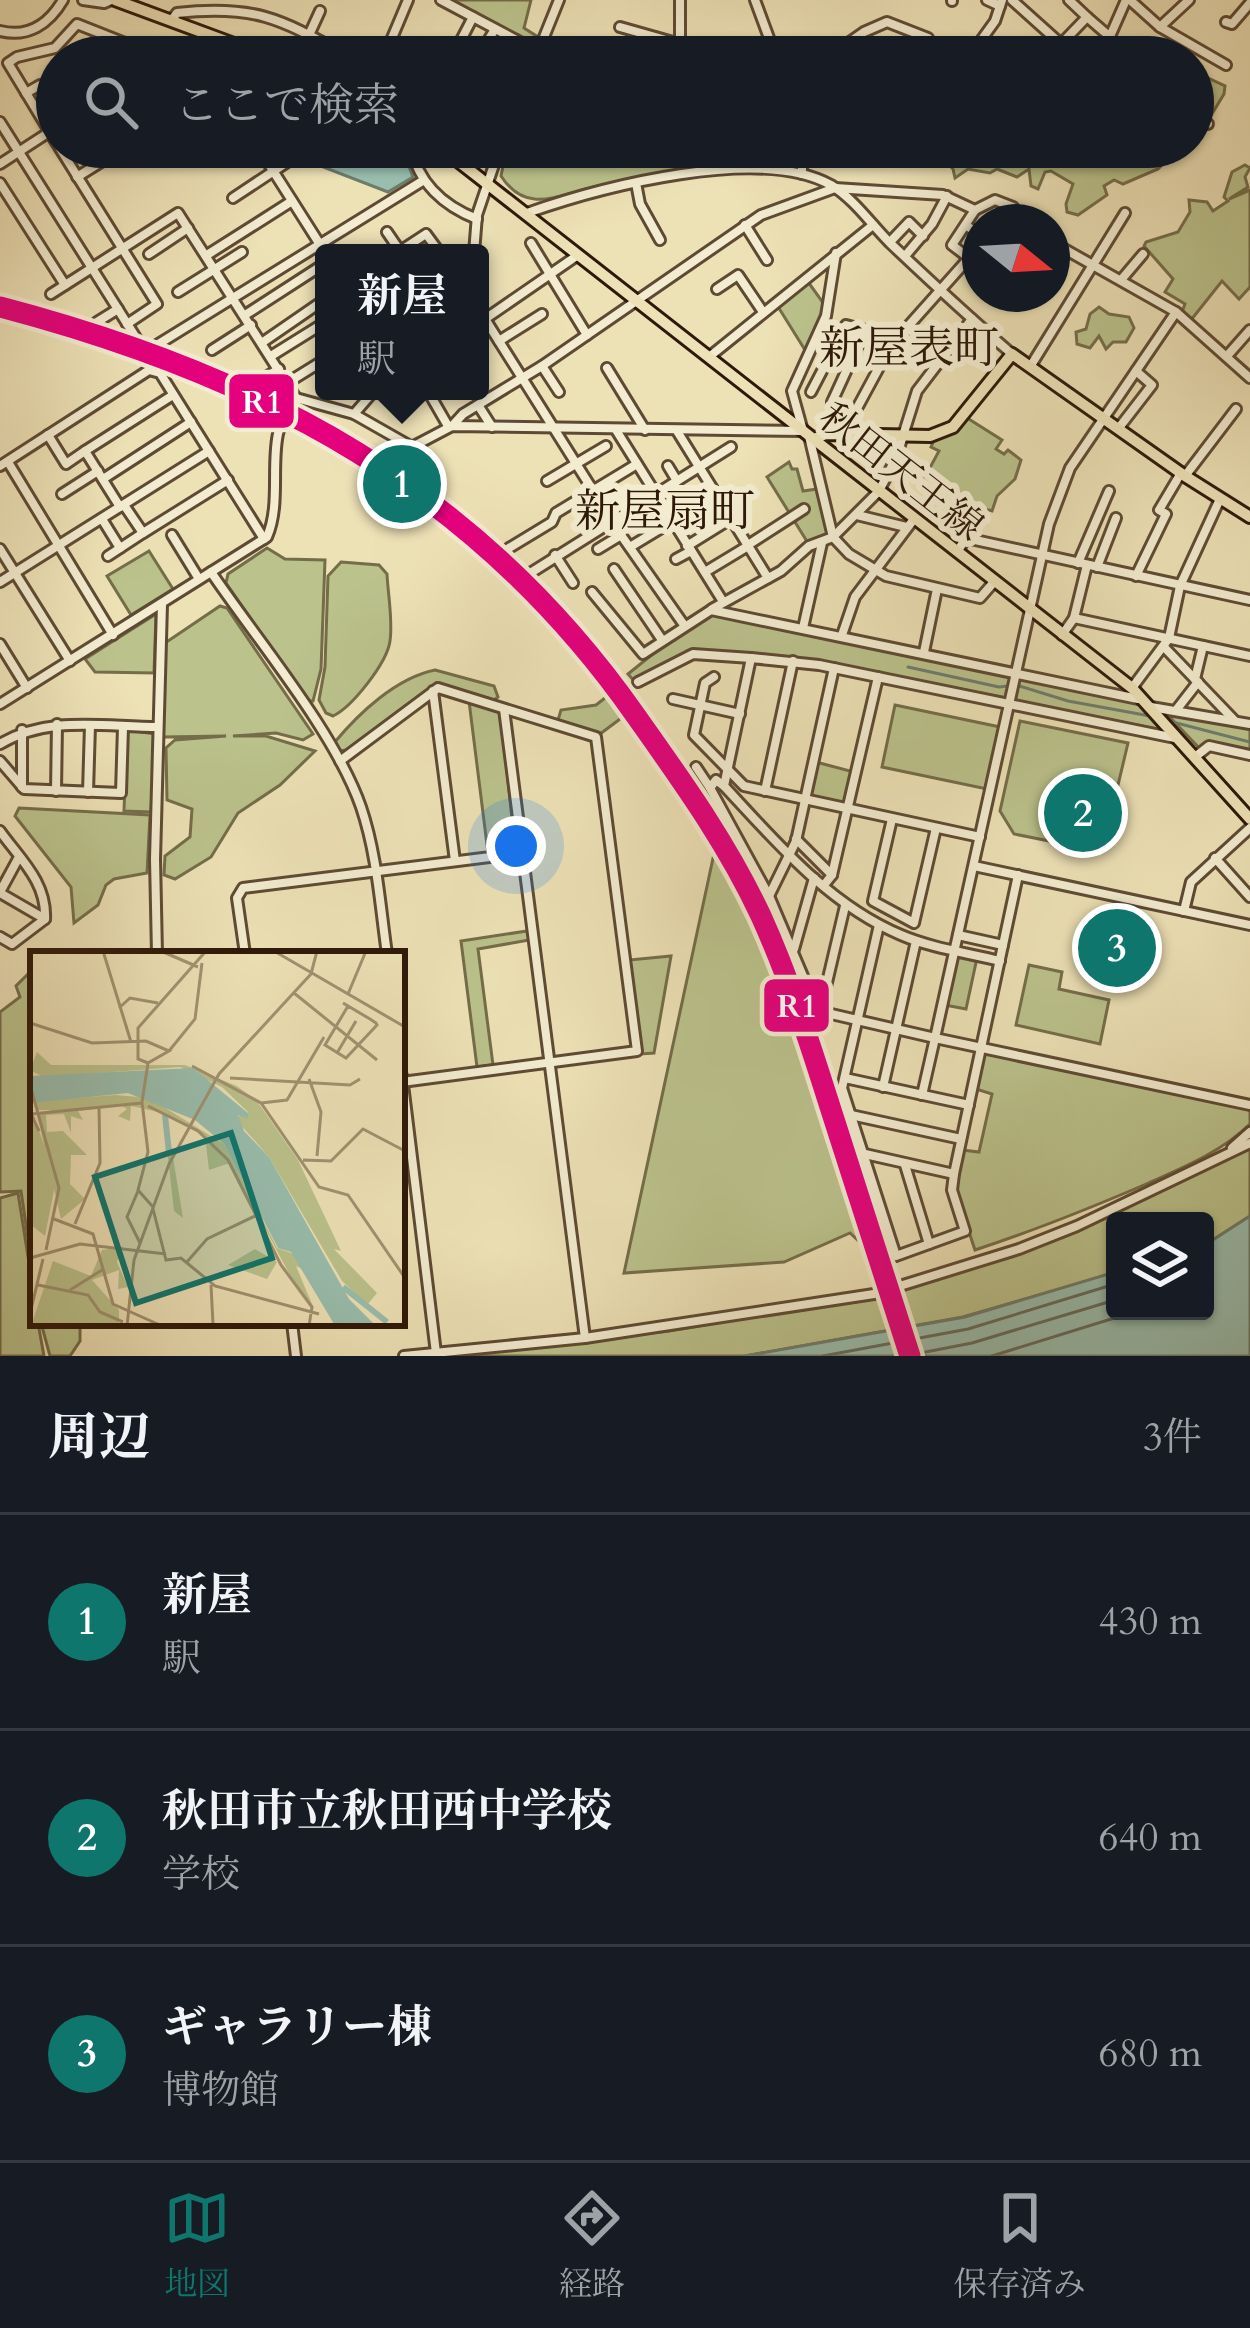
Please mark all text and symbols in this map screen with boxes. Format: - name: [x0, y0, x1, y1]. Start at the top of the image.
- search box: [36, 36, 1214, 168]
- icon: search: [78, 69, 144, 135]
- text: ここで検索: [174, 75, 399, 136]
- north arrow: [962, 204, 1070, 312]
- popup: [315, 244, 489, 400]
- text: 新屋: [357, 266, 447, 327]
- district label: 新屋表町: [819, 318, 999, 379]
- text: 駅: [357, 333, 396, 386]
- line badge: R1: [227, 372, 296, 430]
- text: R1: [241, 380, 283, 425]
- street label: 秋田天王線: [808, 391, 994, 553]
- pin: 1: [363, 439, 441, 529]
- district label: 新屋扇町: [575, 481, 755, 542]
- pin: 2: [1044, 768, 1122, 858]
- your location: [486, 816, 546, 876]
- pin: 3: [1078, 903, 1156, 993]
- inset map: [30, 951, 405, 1326]
- line badge: R1: [762, 977, 831, 1034]
- text: R1: [776, 984, 818, 1029]
- map controls: [1106, 1212, 1214, 1320]
- button: layers: [1106, 1212, 1214, 1320]
- text: 周辺: [48, 1403, 150, 1473]
- text: 3件: [1143, 1411, 1202, 1464]
- text: 新屋: [162, 1565, 252, 1626]
- text: 1: [77, 1595, 97, 1648]
- text: 430 m: [1099, 1595, 1202, 1648]
- text: 駅: [162, 1632, 201, 1685]
- text: 秋田市立秋田西中学校: [162, 1781, 612, 1842]
- text: 2: [77, 1811, 97, 1864]
- text: 640 m: [1099, 1811, 1202, 1864]
- text: 学校: [162, 1848, 240, 1901]
- text: ギャラリー棟: [162, 1997, 432, 2058]
- text: 3: [77, 2027, 97, 2080]
- text: 680 m: [1099, 2027, 1202, 2080]
- text: 博物館: [162, 2064, 279, 2117]
- tab: 地図: [164, 2185, 230, 2307]
- tab: 経路: [559, 2185, 625, 2307]
- tab: 保存済み: [954, 2185, 1086, 2307]

